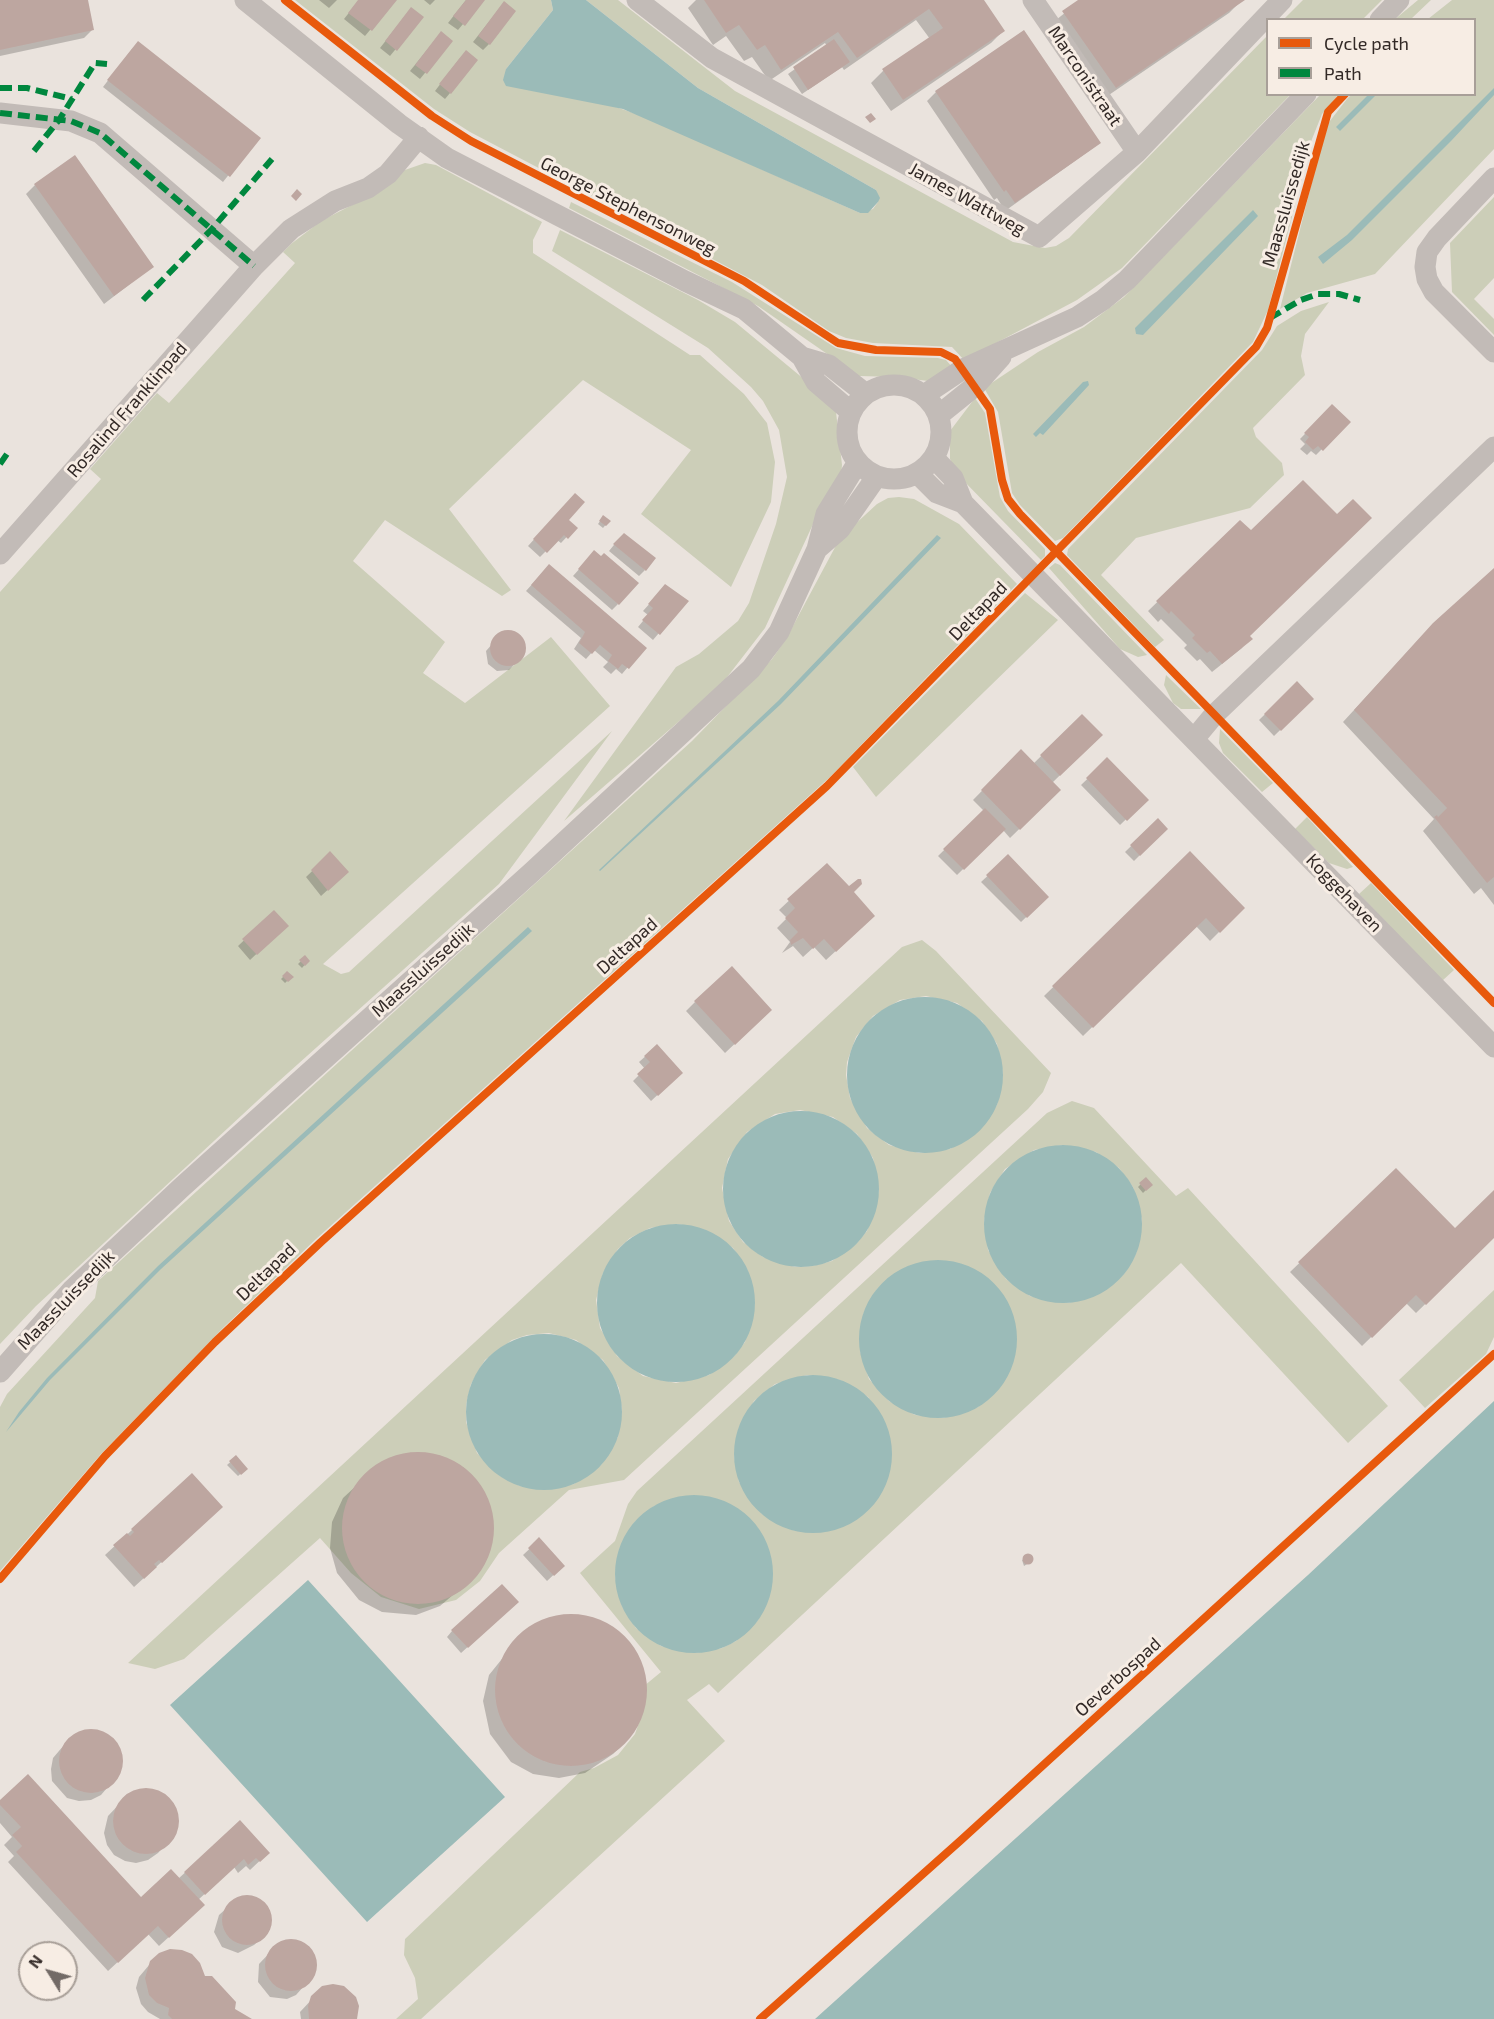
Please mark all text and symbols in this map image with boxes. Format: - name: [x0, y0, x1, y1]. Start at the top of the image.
- legend: [1266, 18, 1476, 96]
- street label: Marconistraat: [1044, 22, 1126, 130]
- text: Cycle path: [1324, 32, 1409, 54]
- text: Path: [1324, 62, 1362, 84]
- street label: Maassluissedijk: [1258, 138, 1314, 270]
- street label: George Stephensonweg: [537, 152, 719, 260]
- street label: James Wattweg: [905, 158, 1029, 240]
- street label: Rosalind Franklinpad: [62, 338, 192, 482]
- street label: Deltapad: [944, 577, 1012, 645]
- street label: Koggehaven: [1301, 849, 1387, 937]
- street label: Deltapad: [592, 913, 662, 979]
- street label: Maassluissedijk: [367, 918, 479, 1022]
- street label: Deltapad: [232, 1238, 300, 1306]
- street label: Maassluissedijk: [13, 1246, 119, 1354]
- street label: Oeverbospad: [1071, 1633, 1165, 1721]
- north arrow: [18, 1941, 78, 2001]
- text: N: [24, 1951, 46, 1971]

